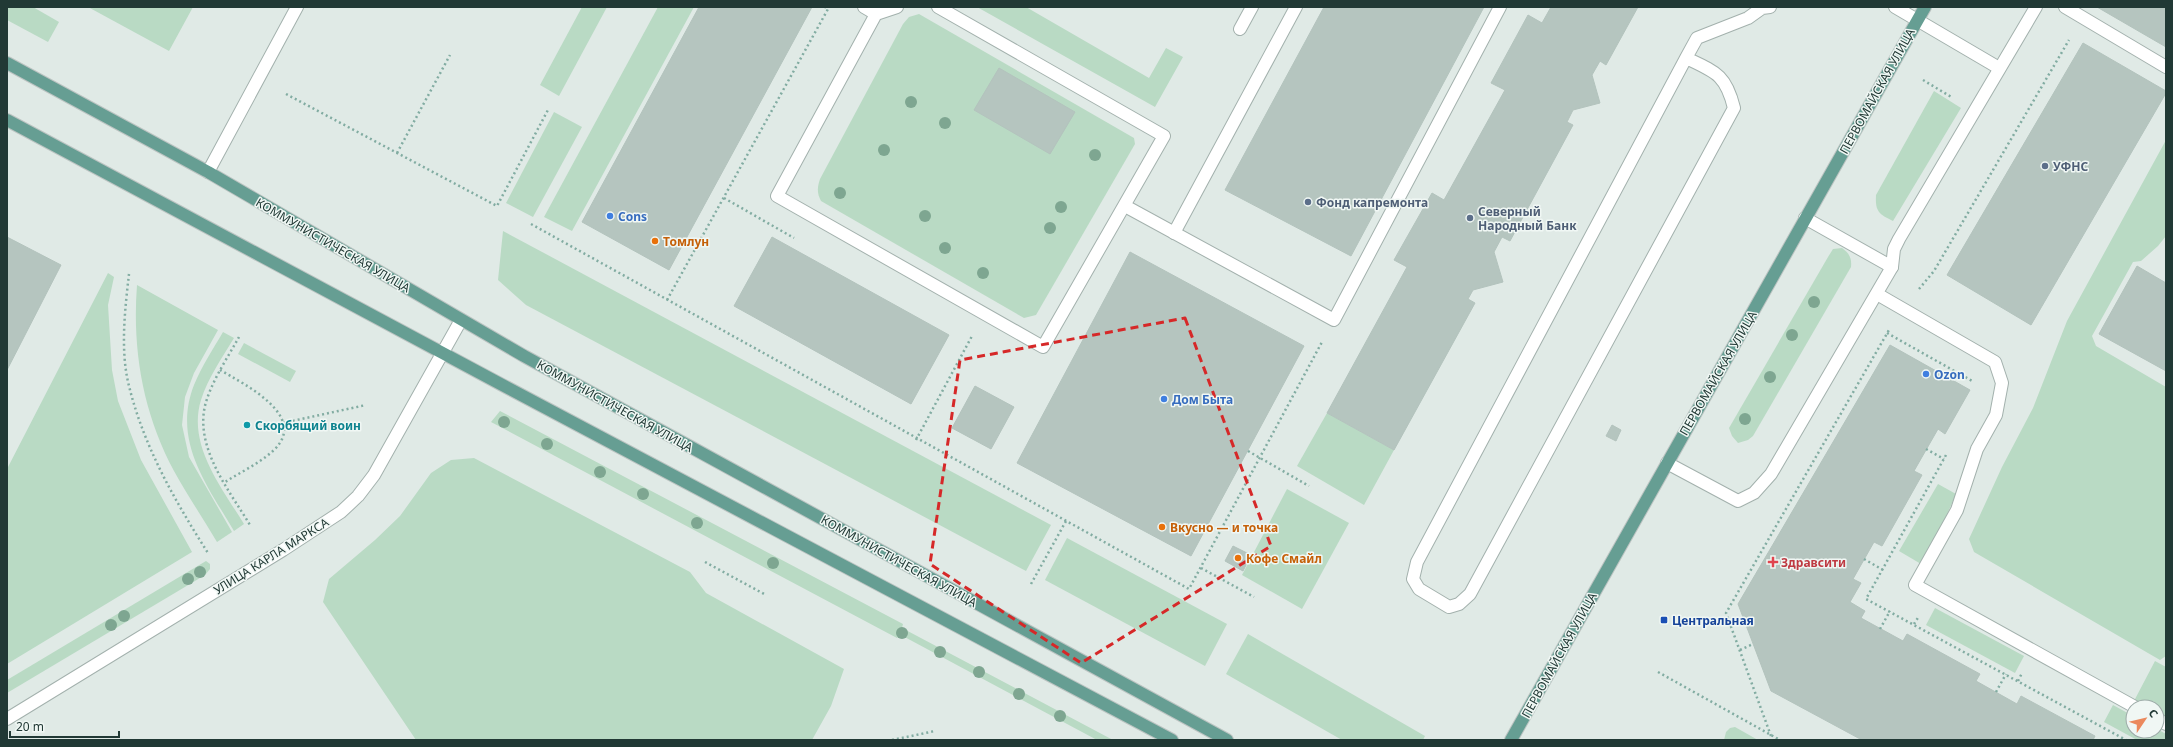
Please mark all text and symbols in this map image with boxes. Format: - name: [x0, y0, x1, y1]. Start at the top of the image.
- street label: ПЕРВОМАЙСКАЯ УЛИЦА: [1835, 25, 1919, 157]
- place label: УФНС: [2053, 158, 2088, 175]
- marker: УФНС: [2040, 161, 2050, 171]
- street label: КОММУНИСТИЧЕСКАЯ УЛИЦА: [253, 194, 414, 296]
- place label: Фонд капремонта: [1316, 194, 1428, 211]
- marker: Фонд капремонта: [1303, 197, 1313, 207]
- place label: Северный Народный Банк: [1478, 203, 1577, 234]
- place label: Cons: [618, 208, 647, 225]
- marker: Cons: [605, 211, 615, 221]
- marker: Северный Народный Банк: [1465, 213, 1475, 223]
- place label: Томлун: [663, 233, 709, 250]
- marker: Томлун: [650, 236, 660, 246]
- street label: ПЕРВОМАЙСКАЯ УЛИЦА: [1675, 307, 1761, 438]
- street label: КОММУНИСТИЧЕСКАЯ УЛИЦА: [534, 356, 696, 456]
- place label: Ozon: [1934, 366, 1965, 383]
- marker: Ozon: [1921, 369, 1931, 379]
- place label: Дом Быта: [1172, 391, 1233, 408]
- marker: Дом Быта: [1159, 394, 1169, 404]
- place label: Скорбящий воин: [255, 417, 361, 434]
- marker: Скорбящий воин: [242, 420, 252, 430]
- street label: КОММУНИСТИЧЕСКАЯ УЛИЦА: [818, 511, 980, 611]
- street label: УЛИЦА КАРЛА МАРКСА: [210, 513, 332, 598]
- place label: Вкусно — и точка: [1170, 519, 1278, 536]
- marker: Вкусно — и точка: [1157, 522, 1167, 532]
- place label: Кофе Смайл: [1246, 550, 1322, 567]
- marker: Кофе Смайл: [1233, 553, 1243, 563]
- place label: Здравсити: [1781, 554, 1846, 571]
- marker: Здравсити: [1768, 557, 1778, 567]
- street label: ПЕРВОМАЙСКАЯ УЛИЦА: [1517, 589, 1601, 721]
- place label: Центральная: [1672, 612, 1754, 629]
- marker: Центральная: [1659, 615, 1669, 625]
- north arrow: [2125, 699, 2165, 739]
- text: С: [2145, 706, 2162, 720]
- scale bar: [10, 713, 119, 739]
- text: 20 m: [16, 718, 44, 735]

